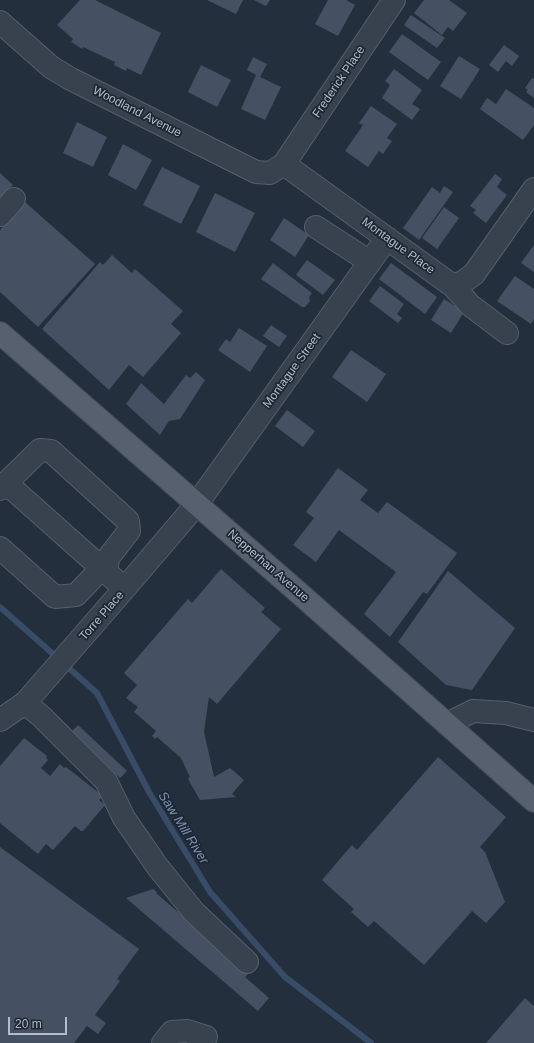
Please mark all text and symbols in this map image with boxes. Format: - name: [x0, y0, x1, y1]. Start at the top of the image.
- street label: Frederick Place: [310, 43, 368, 121]
- street label: Woodland Avenue: [90, 83, 184, 141]
- street label: Montague Place: [359, 215, 437, 277]
- street label: Montague Street: [260, 331, 324, 411]
- street label: Nepperhan Avenue: [224, 527, 312, 605]
- street label: Torre Place: [77, 588, 127, 644]
- water label: Saw Mill River: [155, 789, 211, 867]
- scale bar: [10, 1009, 69, 1035]
- text: 20 m: [15, 1017, 42, 1031]

